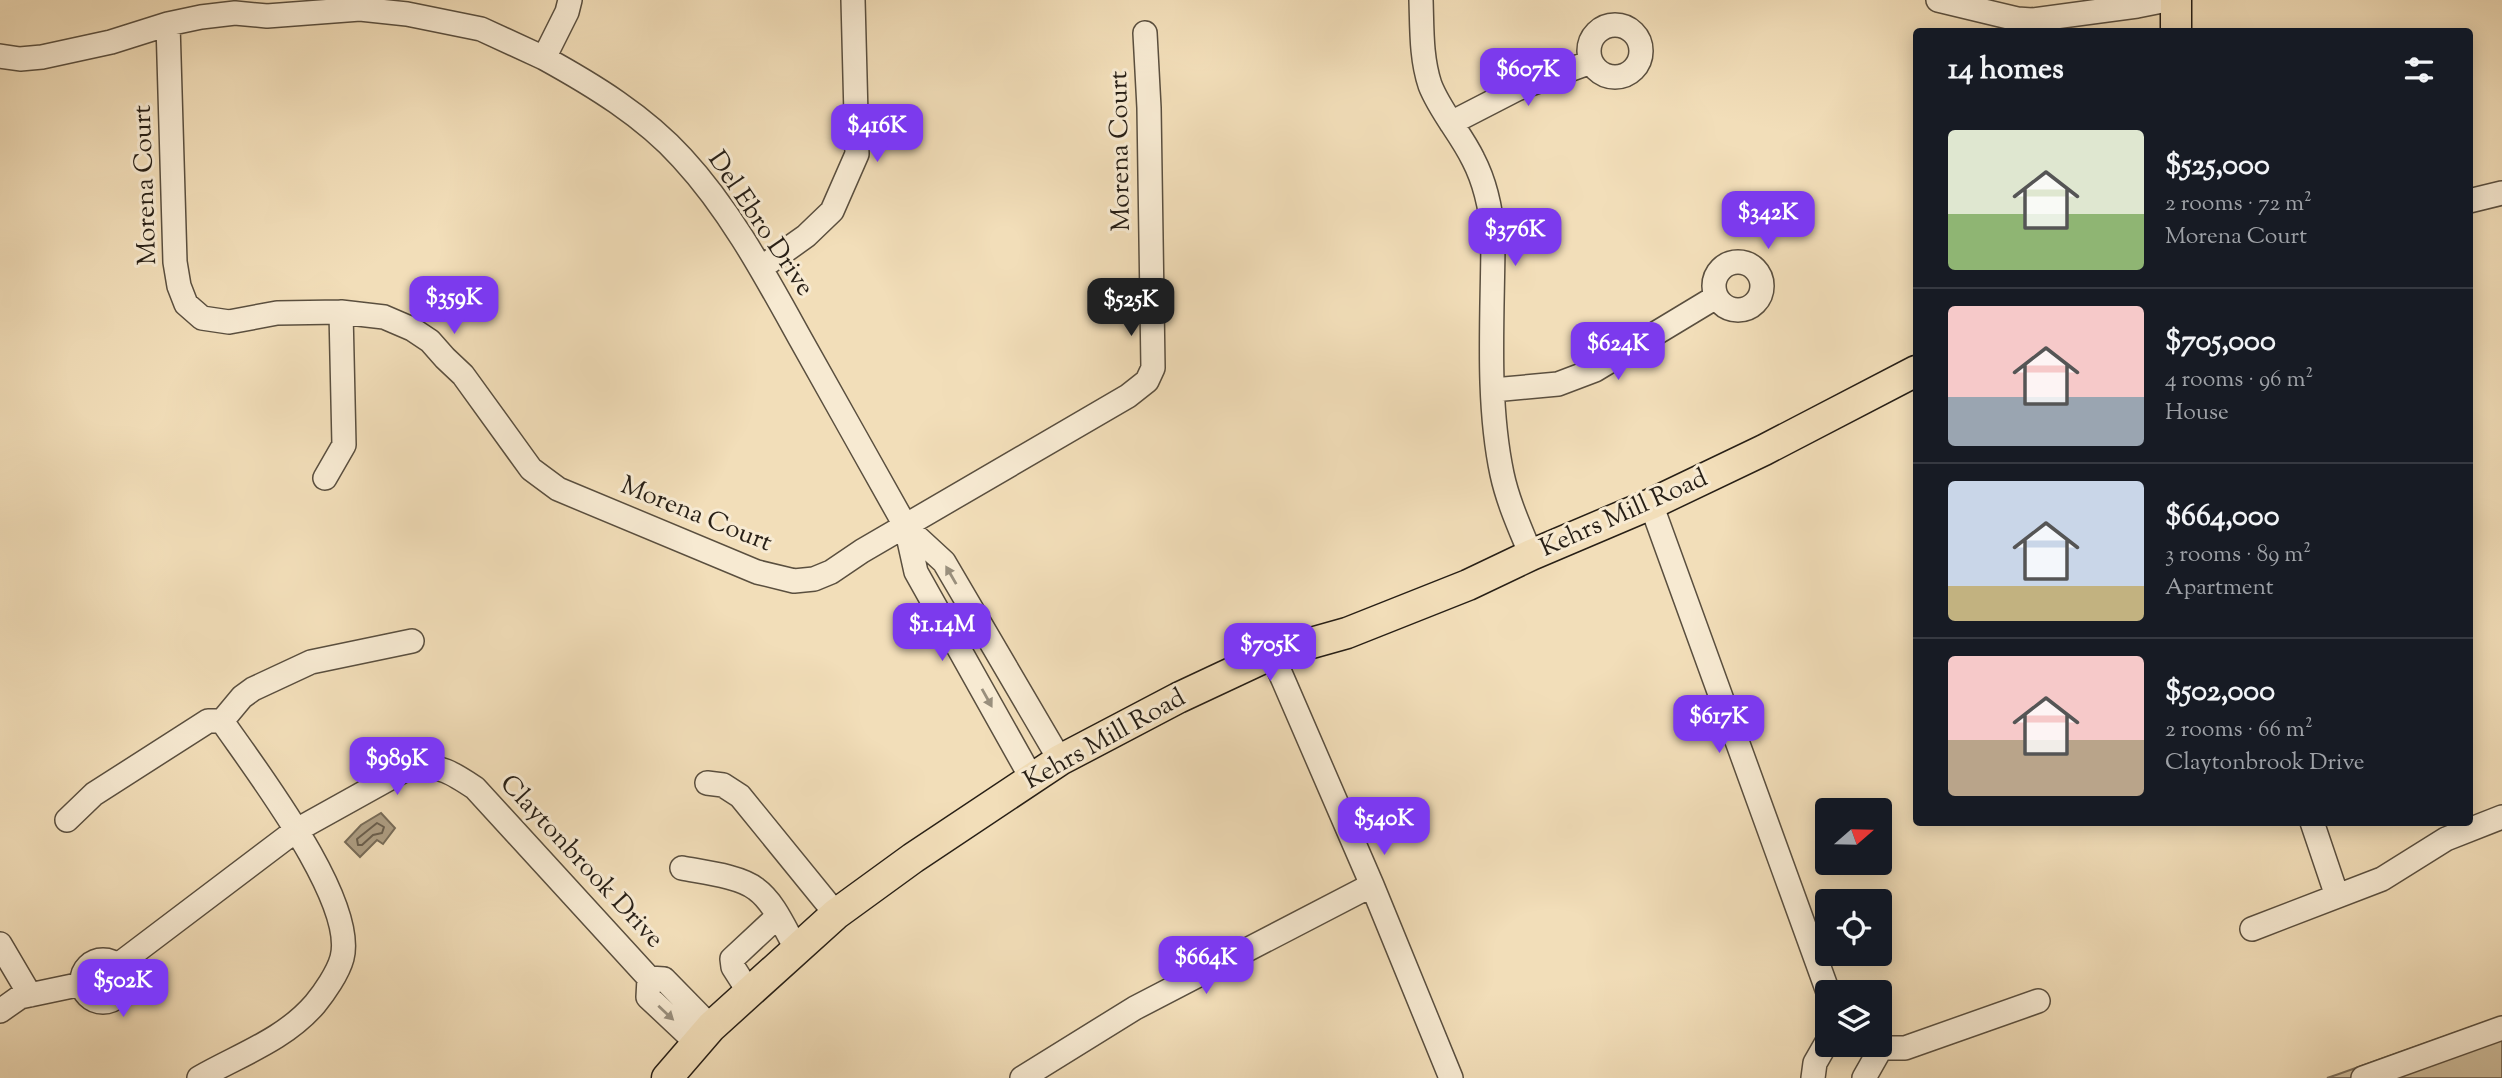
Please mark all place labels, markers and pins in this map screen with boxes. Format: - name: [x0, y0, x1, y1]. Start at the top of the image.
- pin: $607K: [1479, 48, 1577, 108]
- pin: $416K: [828, 104, 926, 164]
- pin: $342K: [1719, 191, 1817, 251]
- pin: $376K: [1466, 208, 1564, 268]
- pin: $359K: [405, 276, 503, 336]
- pin: $525K: [1082, 278, 1180, 338]
- pin: $624K: [1569, 322, 1667, 382]
- pin: $1.14M: [885, 604, 999, 663]
- pin: $705K: [1221, 624, 1319, 683]
- pin: $617K: [1670, 696, 1768, 755]
- pin: $989K: [348, 738, 446, 797]
- pin: $540K: [1335, 798, 1433, 857]
- pin: $664K: [1157, 936, 1255, 996]
- pin: $502K: [74, 960, 172, 1019]

